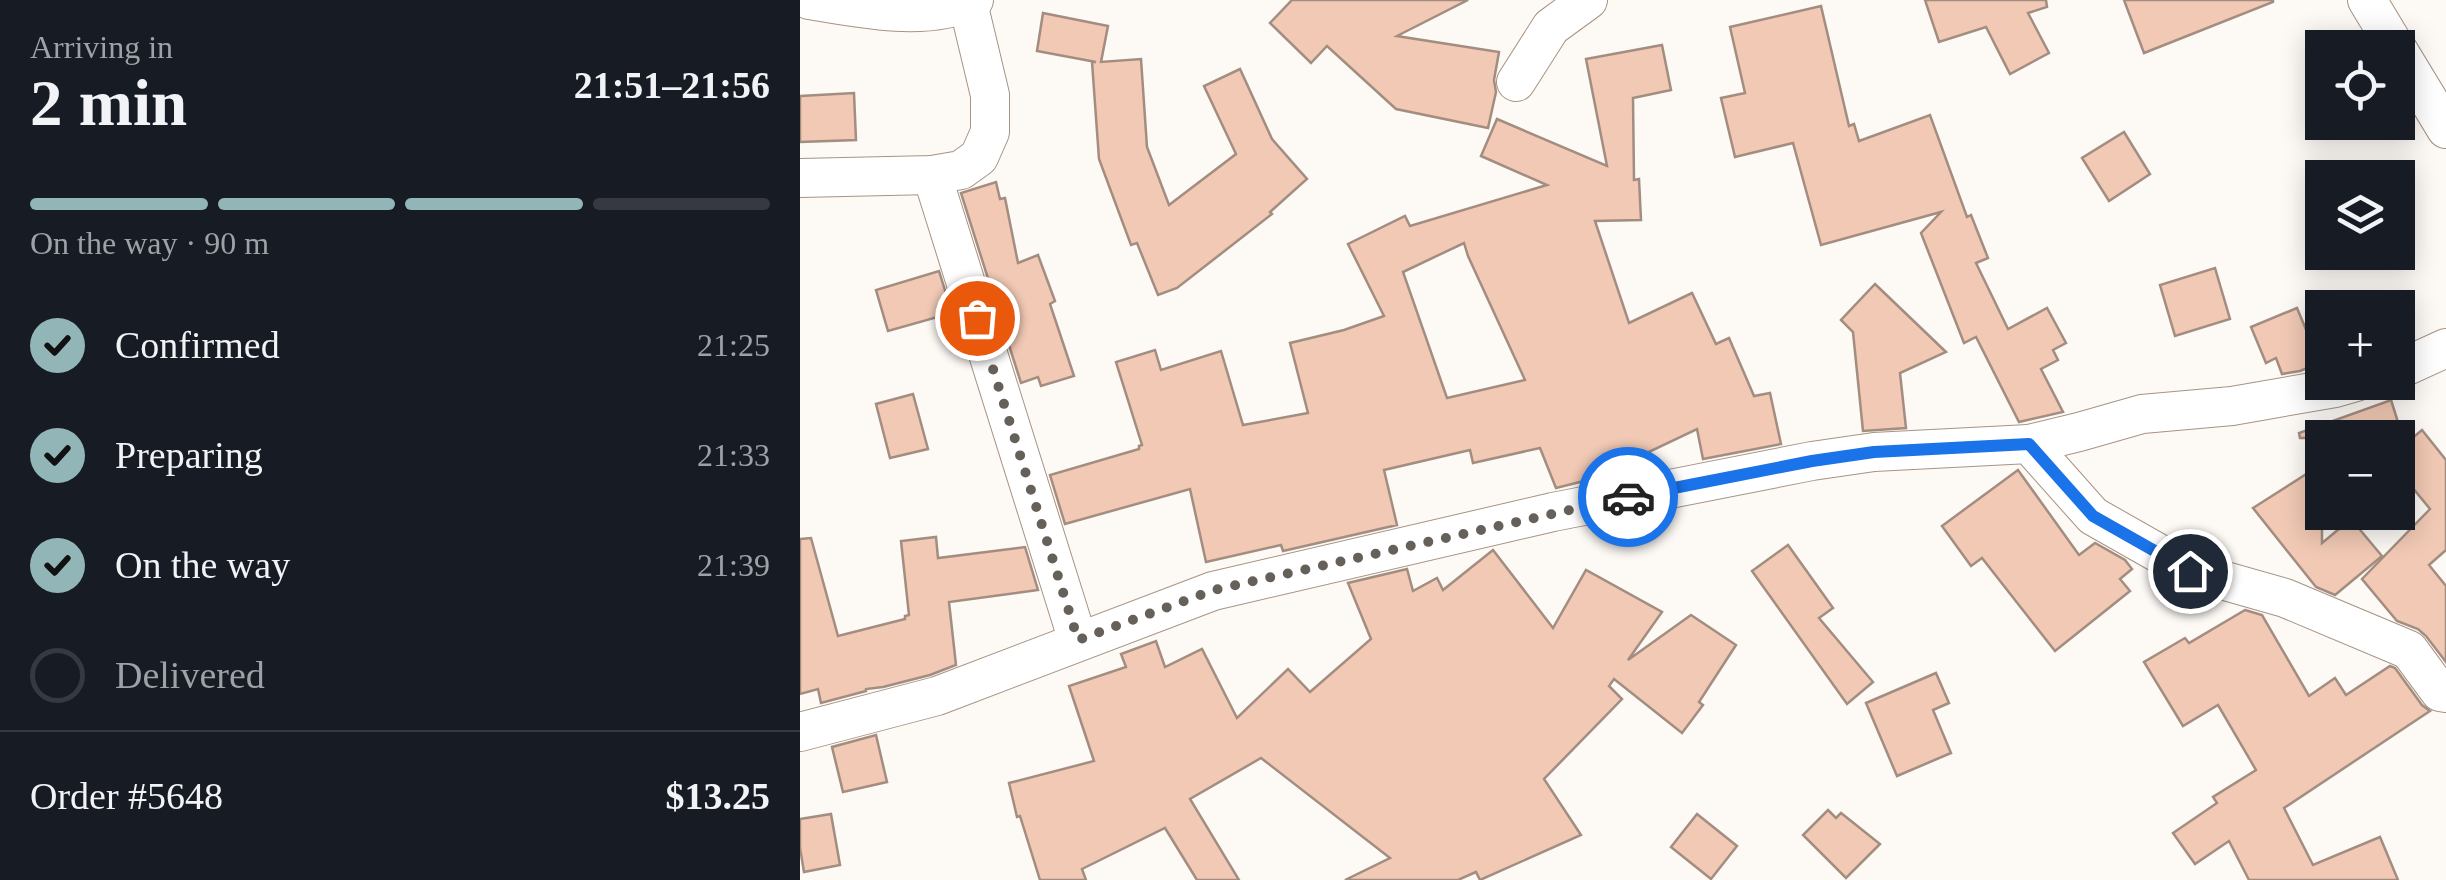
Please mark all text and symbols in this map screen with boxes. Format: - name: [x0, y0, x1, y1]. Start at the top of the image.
- text: Arriving in: [30, 29, 173, 65]
- map controls: [2305, 30, 2415, 530]
- button: locate: [2305, 30, 2415, 140]
- text: 21:51–21:56: [574, 64, 770, 106]
- text: 2 min: [30, 67, 187, 139]
- button: layers: [2305, 160, 2415, 270]
- text: On the way · 90 m: [30, 225, 269, 261]
- pin: [935, 276, 1020, 361]
- button: +: [2305, 290, 2415, 400]
- icon: bag: [950, 291, 1005, 346]
- icon: check: [30, 318, 85, 373]
- text: Confirmed: [115, 324, 280, 366]
- text: 21:25: [697, 327, 770, 363]
- button: −: [2305, 420, 2415, 530]
- icon: check: [30, 428, 85, 483]
- text: Preparing: [115, 434, 263, 476]
- text: 21:33: [697, 437, 770, 473]
- courier: [1578, 447, 1678, 547]
- icon: car: [1601, 470, 1656, 525]
- pin: [2148, 529, 2233, 614]
- icon: check: [30, 538, 85, 593]
- text: On the way: [115, 544, 290, 586]
- icon: home: [2163, 544, 2218, 599]
- text: 21:39: [697, 547, 770, 583]
- text: Delivered: [115, 654, 265, 696]
- text: Order #5648: [30, 775, 223, 817]
- text: $13.25: [666, 775, 770, 817]

